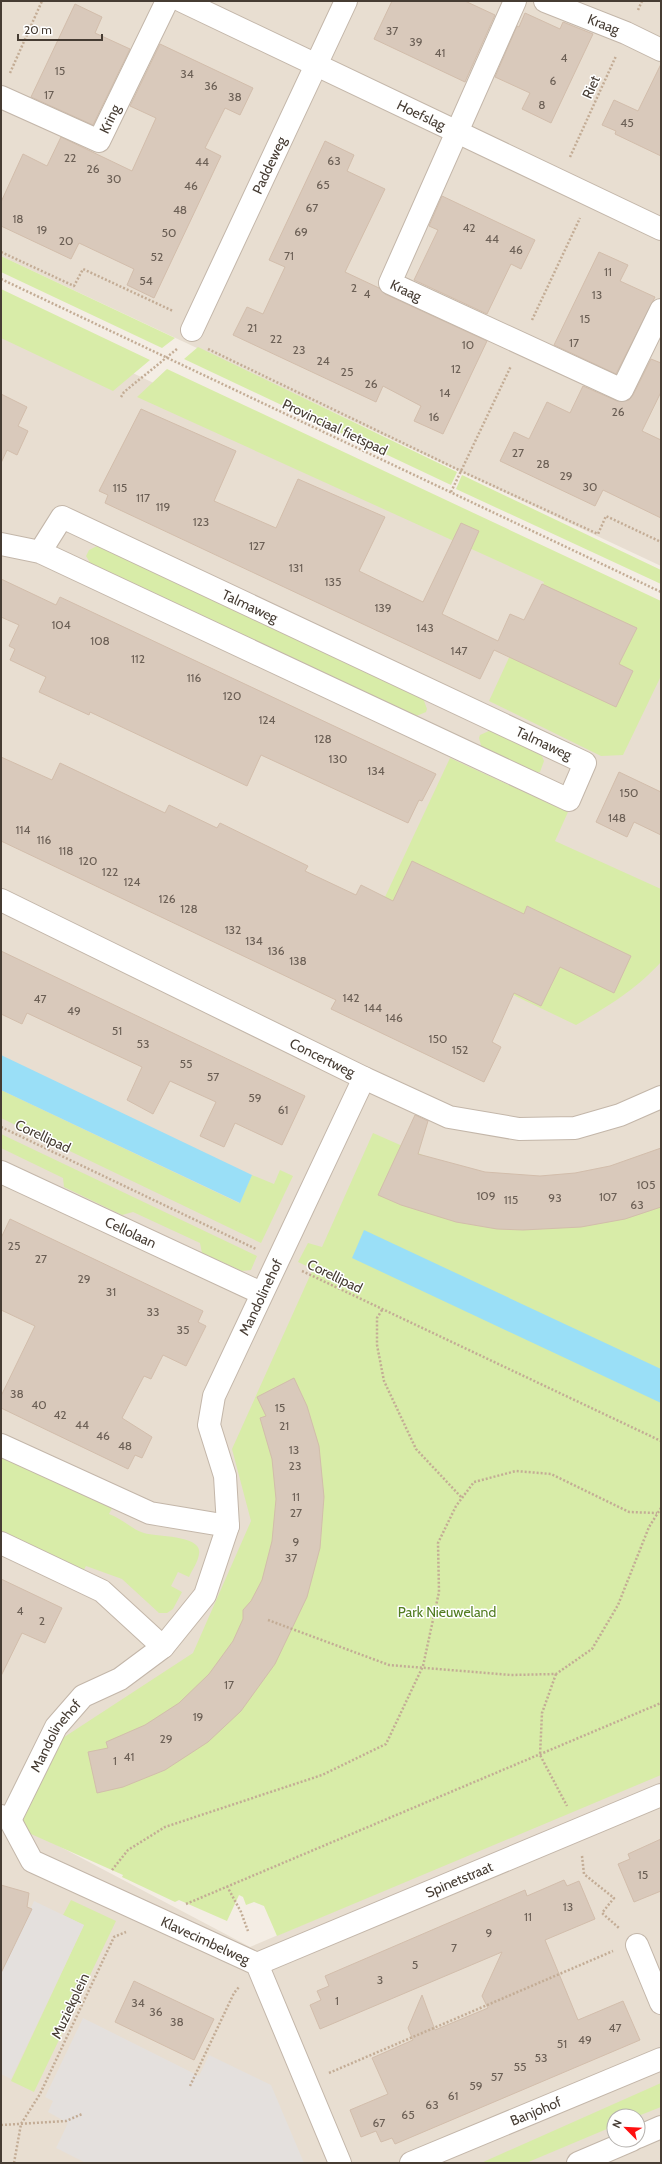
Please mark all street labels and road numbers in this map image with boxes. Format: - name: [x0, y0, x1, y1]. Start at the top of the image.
- street label: Kraag: [585, 10, 623, 39]
- street label: Riet: [578, 72, 604, 101]
- street label: Hoefslag: [394, 96, 450, 135]
- street label: Kring: [95, 100, 125, 136]
- street label: Paddeweg: [248, 133, 291, 197]
- street label: Kraag: [387, 275, 425, 306]
- street label: Provinciaal fietspad: [279, 395, 391, 459]
- street label: Talmaweg: [219, 585, 282, 627]
- street label: Talmaweg: [513, 722, 576, 764]
- street label: Concertweg: [287, 1034, 359, 1082]
- street label: Corellipad: [12, 1115, 74, 1157]
- street label: Cellolaan: [102, 1213, 159, 1252]
- street label: Corellipad: [304, 1255, 366, 1297]
- street label: Mandolinehof: [235, 1256, 287, 1338]
- street label: Mandolinehof: [26, 1696, 85, 1775]
- street label: Spinetstraat: [423, 1857, 496, 1902]
- street label: Klavecimbelweg: [158, 1912, 254, 1969]
- street label: Muziekplein: [47, 1970, 93, 2042]
- street label: Banjohof: [508, 2092, 564, 2130]

